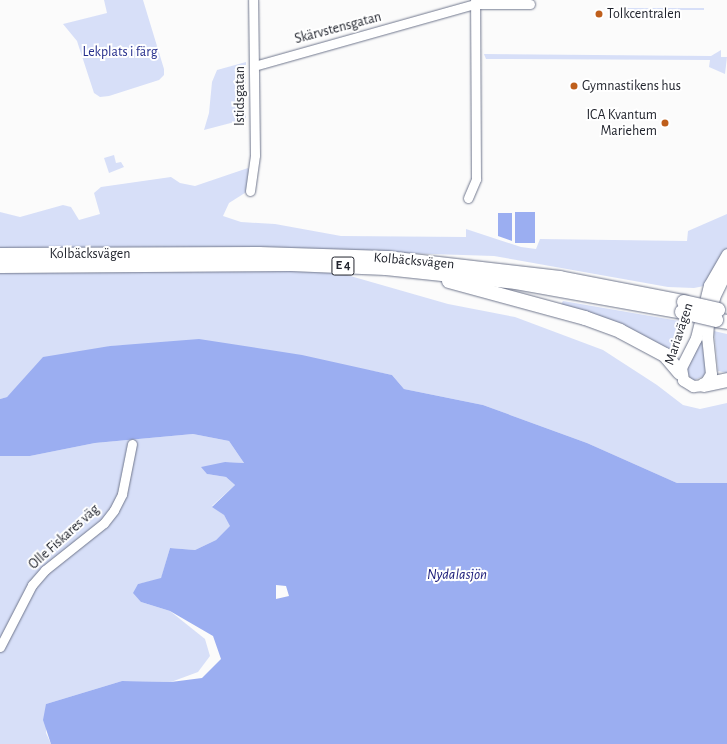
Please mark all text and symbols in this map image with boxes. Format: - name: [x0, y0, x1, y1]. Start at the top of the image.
- place label: Tolkcentralen: [607, 6, 681, 22]
- street label: Skärvstensgatan: [293, 8, 383, 48]
- marker: Tolkcentralen: [594, 9, 604, 19]
- park label: Lekplats i färg: [83, 44, 157, 60]
- street label: Istidsgatan: [232, 66, 248, 126]
- place label: Gymnastikens hus: [582, 78, 681, 94]
- marker: Gymnastikens hus: [569, 81, 579, 91]
- place label: ICA Kvantum Mariehem: [587, 107, 657, 140]
- marker: ICA Kvantum Mariehem: [660, 118, 670, 128]
- street label: Kolbäcksvägen: [50, 246, 130, 262]
- street label: Kolbäcksvägen: [373, 249, 455, 273]
- road number: E 4: [331, 255, 355, 277]
- street label: Mariavägen: [661, 301, 697, 367]
- street label: Olle Fiskares väg: [25, 501, 103, 573]
- water label: Nydalasjön: [427, 566, 487, 584]

